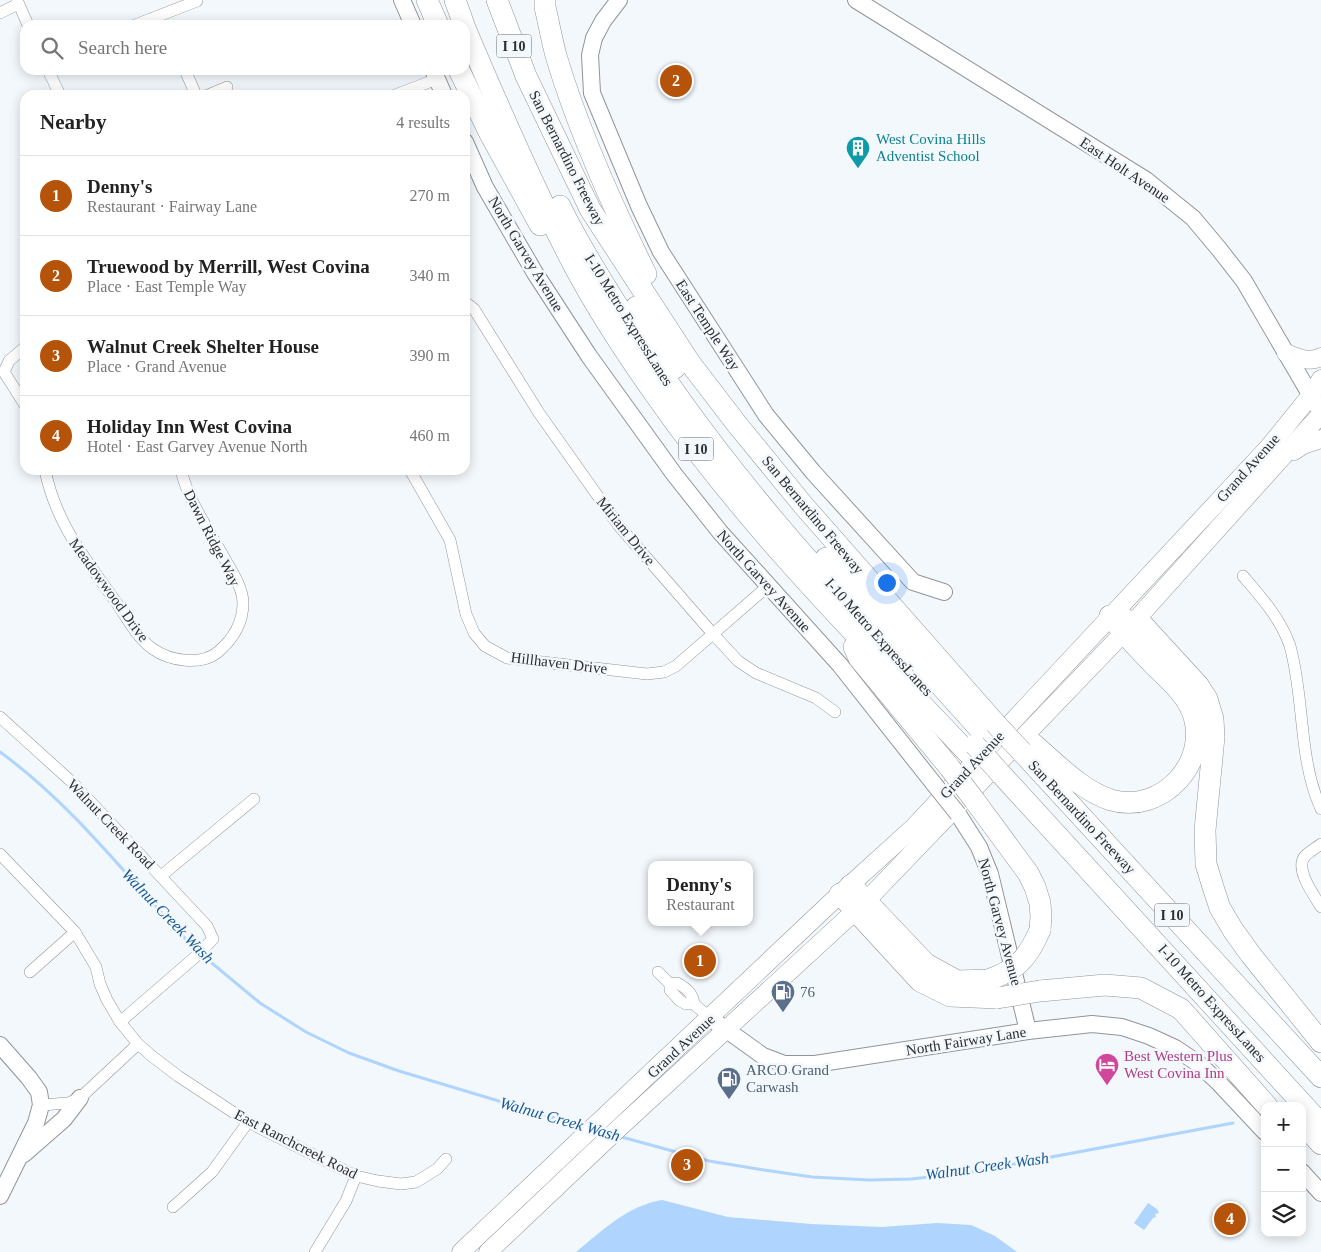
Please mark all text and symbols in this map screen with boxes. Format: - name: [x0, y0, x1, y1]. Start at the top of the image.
- search box: [20, 20, 470, 75]
- icon: search: [38, 34, 66, 62]
- road number: I 10: [496, 34, 532, 58]
- text: Search here: [78, 37, 167, 58]
- pin: 2: [660, 62, 692, 100]
- street label: San Bernardino Freeway: [526, 88, 608, 229]
- text: Nearby: [40, 110, 107, 134]
- text: 4 results: [396, 114, 450, 131]
- place label: West Covina Hills Adventist School: [876, 131, 986, 164]
- street label: East Holt Avenue: [1077, 134, 1173, 206]
- building icon: West Covina Hills Adventist School: [845, 135, 871, 169]
- text: Denny's: [87, 176, 152, 197]
- text: 1: [52, 187, 60, 204]
- text: 270 m: [410, 187, 450, 204]
- street label: North Garvey Avenue: [485, 194, 567, 315]
- text: Restaurant · Fairway Lane: [87, 198, 257, 215]
- street label: I-10 Metro ExpressLanes: [582, 251, 676, 389]
- text: Truewood by Merrill, West Covina: [87, 256, 370, 277]
- text: 2: [52, 267, 60, 284]
- text: 340 m: [410, 267, 450, 284]
- street label: East Temple Way: [673, 277, 743, 374]
- text: Place · East Temple Way: [87, 278, 247, 295]
- text: Walnut Creek Shelter House: [87, 336, 319, 357]
- text: 3: [52, 347, 60, 364]
- text: 390 m: [410, 347, 450, 364]
- text: Place · Grand Avenue: [87, 358, 227, 375]
- text: Holiday Inn West Covina: [87, 416, 292, 437]
- text: 4: [52, 427, 60, 444]
- text: 460 m: [410, 427, 450, 444]
- street label: Grand Avenue: [1213, 430, 1283, 505]
- text: Hotel · East Garvey Avenue North: [87, 438, 308, 455]
- road number: I 10: [678, 438, 714, 460]
- street label: San Bernardino Freeway: [759, 453, 867, 578]
- street label: Dawn Ridge Way: [181, 487, 243, 589]
- street label: Miriam Drive: [594, 494, 659, 569]
- street label: North Garvey Avenue: [714, 527, 814, 635]
- street label: Meadowwood Drive: [66, 535, 152, 645]
- your location: [874, 570, 900, 596]
- street label: I-10 Metro ExpressLanes: [822, 575, 936, 699]
- street label: Hillhaven Drive: [510, 649, 608, 677]
- street label: Grand Avenue: [937, 728, 1007, 802]
- street label: San Bernardino Freeway: [1025, 757, 1139, 877]
- street label: Walnut Creek Road: [64, 776, 158, 872]
- street label: North Garvey Avenue: [975, 856, 1025, 988]
- popup: [648, 861, 753, 926]
- water label: Walnut Creek Wash: [119, 865, 217, 967]
- text: Denny's: [666, 874, 732, 895]
- text: Restaurant: [666, 896, 735, 913]
- road number: I 10: [1154, 904, 1190, 926]
- street label: I-10 Metro ExpressLanes: [1155, 941, 1269, 1065]
- pin: 1: [684, 942, 716, 980]
- fuel station icon: 76: [770, 979, 796, 1013]
- place label: 76: [800, 984, 816, 1000]
- street label: Grand Avenue: [644, 1011, 718, 1081]
- street label: North Fairway Lane: [905, 1024, 1028, 1058]
- place label: Best Western Plus West Covina Inn: [1124, 1048, 1233, 1081]
- hotel icon: Best Western Plus West Covina Inn: [1094, 1052, 1120, 1086]
- place label: ARCO Grand Carwash: [746, 1062, 829, 1095]
- fuel station icon: ARCO Grand Carwash: [716, 1066, 742, 1100]
- water label: Walnut Creek Wash: [498, 1094, 622, 1144]
- map controls: [1261, 1102, 1306, 1237]
- button: +: [1261, 1102, 1306, 1147]
- street label: East Ranchcreek Road: [232, 1106, 361, 1182]
- pin: 3: [671, 1146, 703, 1184]
- button: −: [1261, 1147, 1306, 1192]
- water label: Walnut Creek Wash: [924, 1149, 1050, 1183]
- button: layers: [1261, 1192, 1306, 1237]
- pin: 4: [1214, 1200, 1246, 1238]

